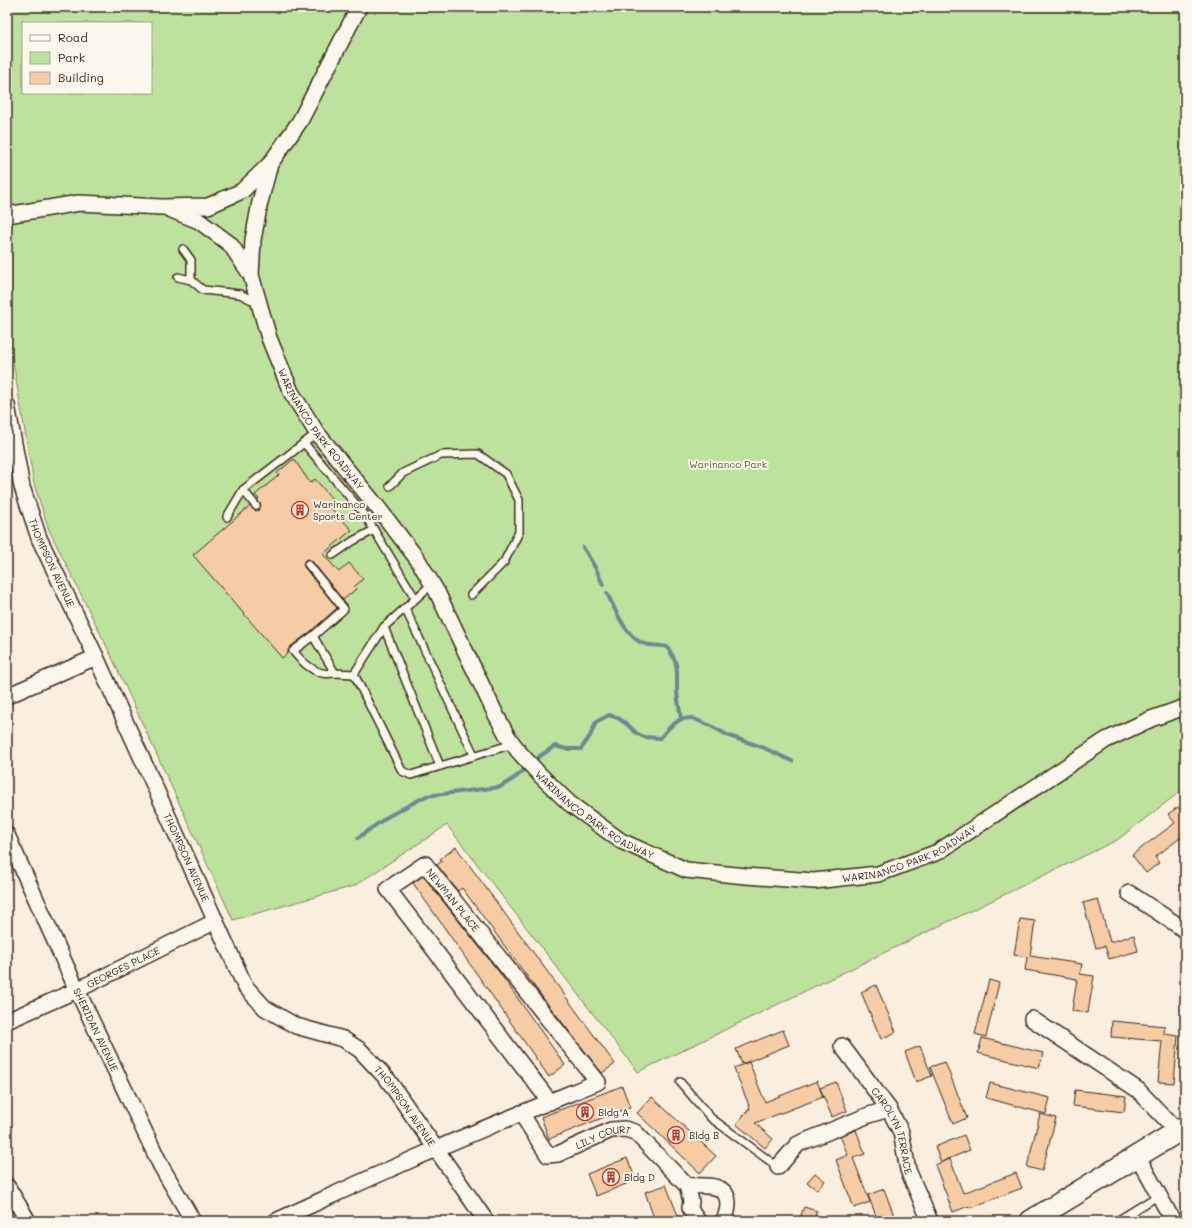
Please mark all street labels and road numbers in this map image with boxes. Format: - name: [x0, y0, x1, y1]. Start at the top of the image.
- street label: WARINANCO PARK ROADWAY: [275, 366, 367, 493]
- street label: THOMPSON AVENUE: [26, 517, 78, 610]
- street label: WARINANCO PARK ROADWAY: [532, 767, 657, 862]
- street label: THOMPSON AVENUE: [160, 811, 213, 904]
- street label: WARINANCO PARK ROADWAY: [841, 821, 979, 885]
- street label: NEWMAN PLACE: [423, 865, 483, 935]
- street label: GEORGES PLACE: [84, 943, 162, 991]
- street label: SHERIDAN AVENUE: [70, 986, 122, 1074]
- street label: THOMPSON AVENUE: [371, 1063, 439, 1149]
- street label: CAROLYN TERRACE: [868, 1084, 916, 1177]
- street label: LILY COURT: [573, 1122, 633, 1152]

